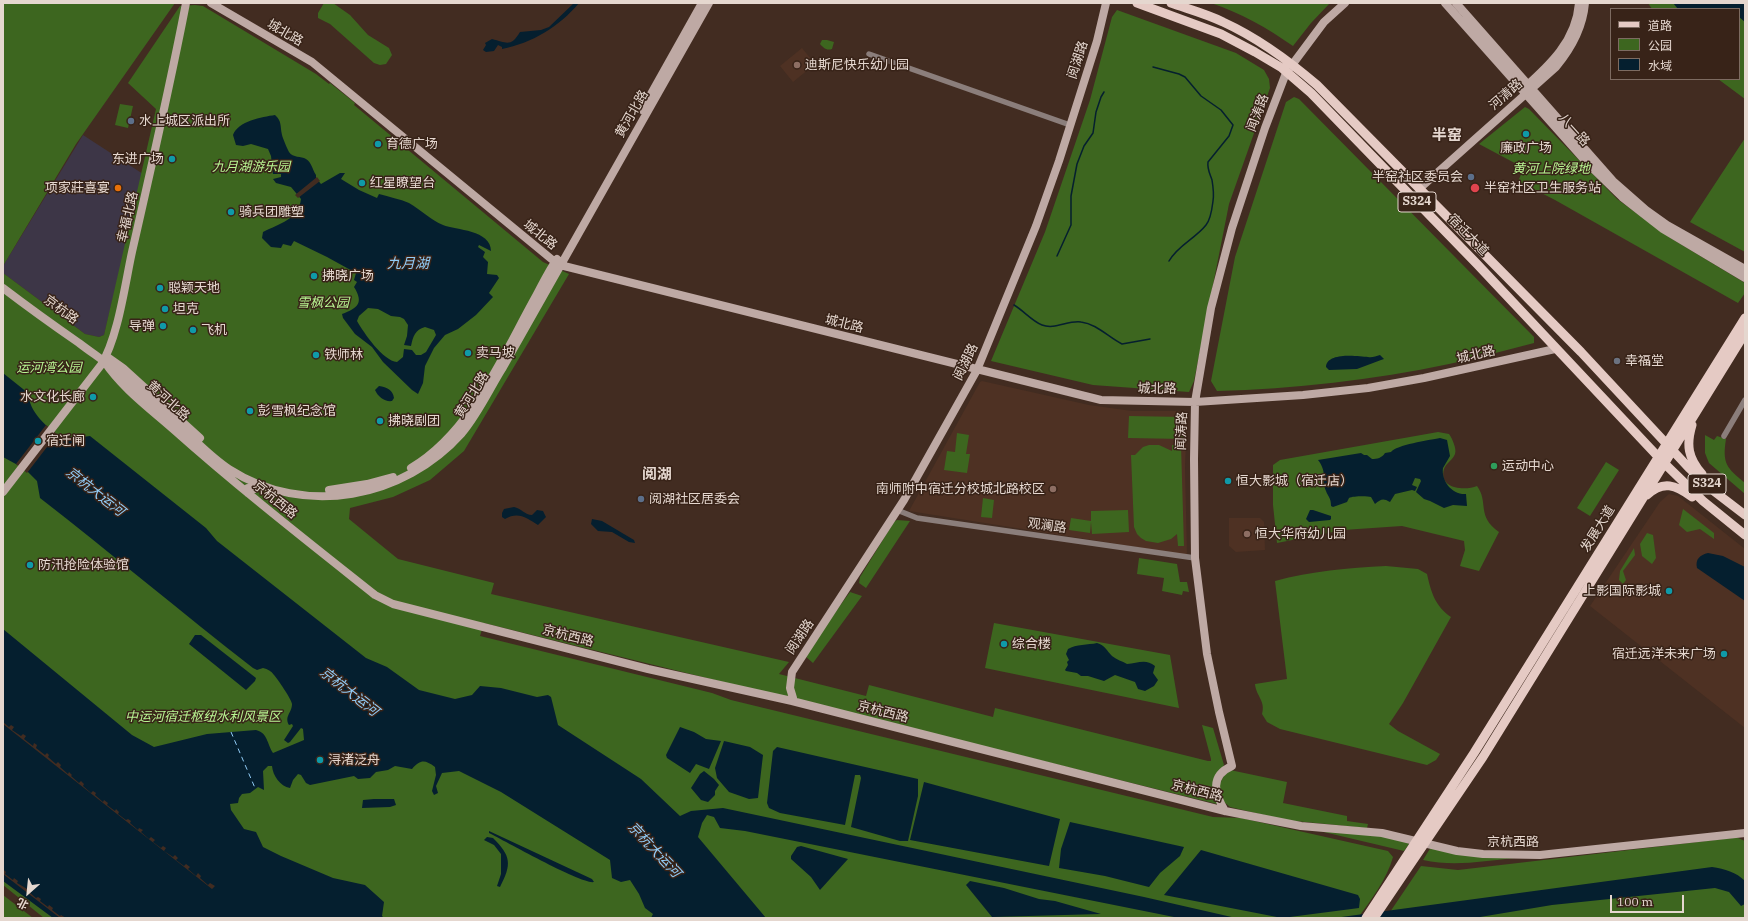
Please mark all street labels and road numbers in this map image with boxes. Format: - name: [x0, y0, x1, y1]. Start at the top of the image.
- street label: 城北路: [264, 16, 306, 50]
- street label: 阅湖路: [1065, 39, 1091, 81]
- street label: 河清路: [1486, 76, 1526, 114]
- street label: 黄河北路: [612, 88, 652, 140]
- street label: 闻涛路: [1244, 92, 1272, 134]
- street label: 八一路: [1555, 110, 1593, 150]
- street label: 幸福北路: [115, 190, 141, 244]
- road number: S324: [1398, 192, 1436, 212]
- street label: 宿迁大道: [1444, 211, 1492, 259]
- street label: 城北路: [520, 217, 560, 253]
- street label: 京杭路: [41, 292, 81, 328]
- street label: 城北路: [823, 312, 865, 336]
- street label: 阅湖路: [950, 341, 982, 383]
- street label: 城北路: [1455, 343, 1497, 367]
- street label: 黄河北路: [452, 369, 492, 421]
- street label: 黄河北路: [143, 378, 193, 424]
- street label: 城北路: [1137, 381, 1177, 397]
- street label: 闻涛路: [1174, 411, 1190, 451]
- road number: S324: [1688, 474, 1726, 494]
- street label: 京杭西路: [250, 478, 300, 522]
- street label: 发展大道: [1578, 503, 1618, 555]
- street label: 观澜路: [1027, 516, 1067, 536]
- street label: 阅湖路: [783, 616, 817, 658]
- street label: 京杭西路: [541, 622, 595, 650]
- street label: 京杭西路: [856, 698, 910, 726]
- street label: 京杭西路: [1170, 777, 1224, 805]
- street label: 京杭西路: [1487, 834, 1539, 850]

